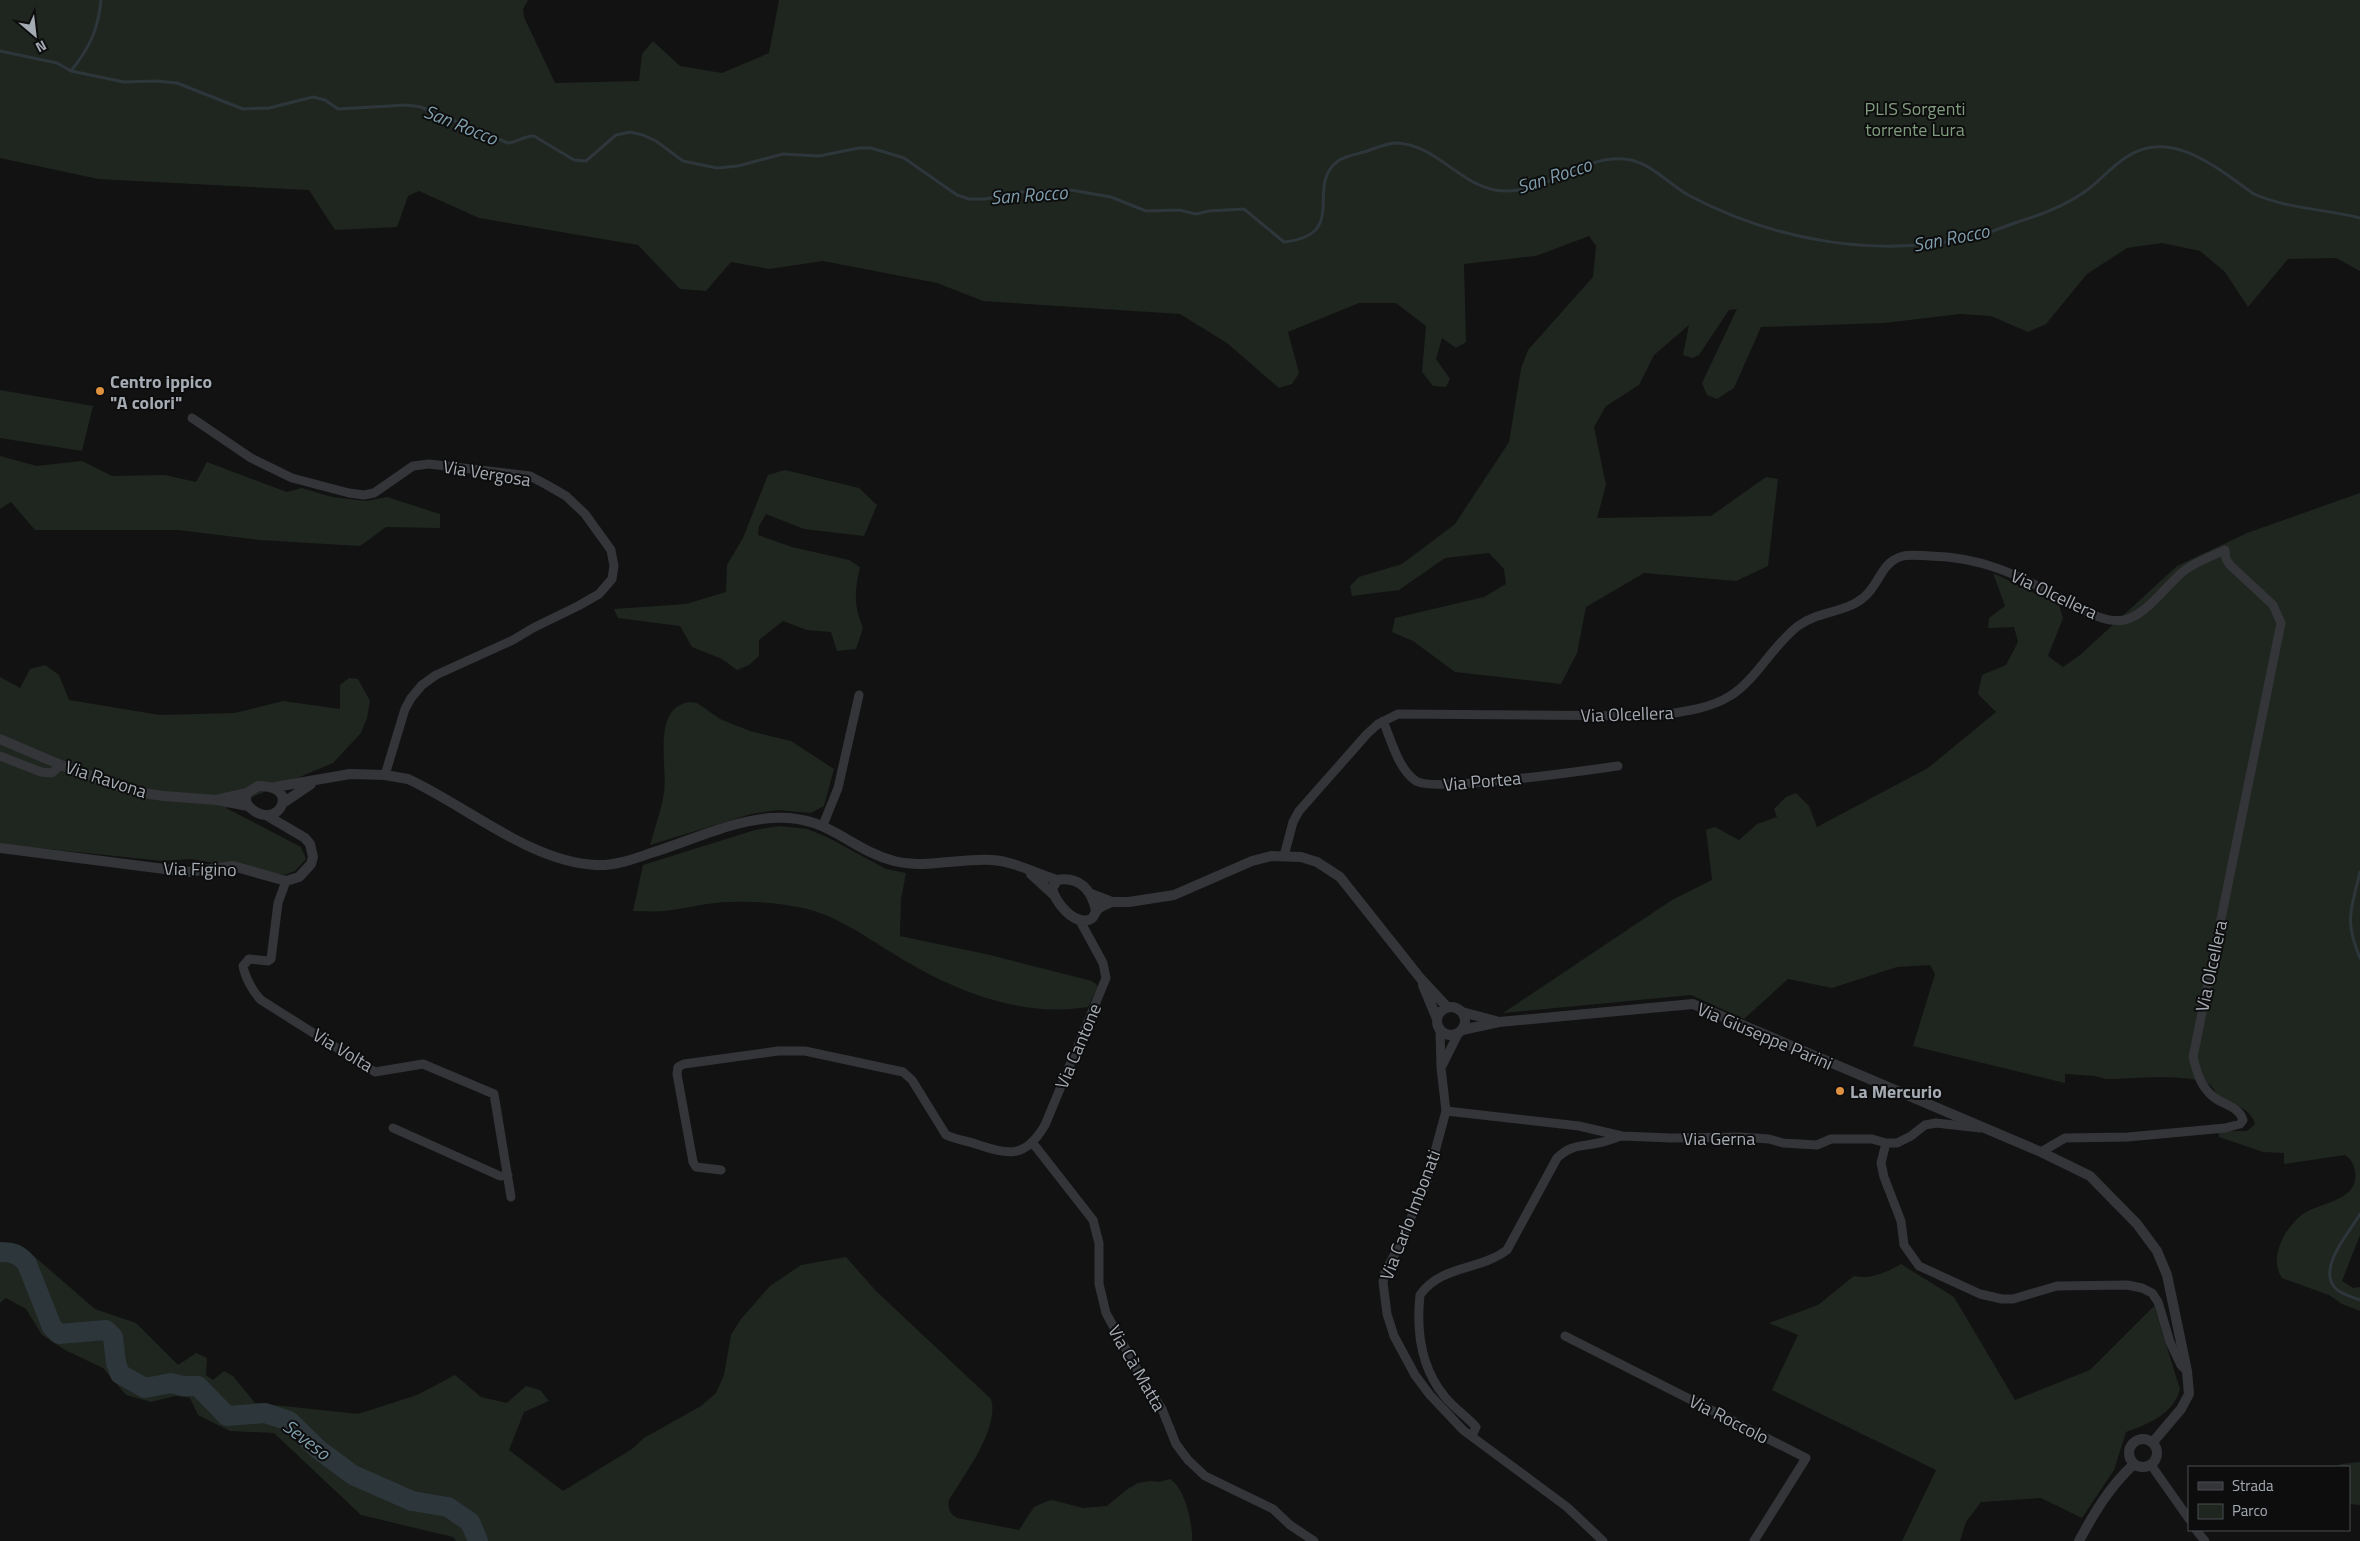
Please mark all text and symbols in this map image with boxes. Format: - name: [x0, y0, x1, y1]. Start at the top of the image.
- north arrow: [10, 10, 60, 60]
- text: N: [32, 35, 51, 58]
- park label: PLIS Sorgenti torrente Lura: [1864, 95, 1966, 143]
- water label: San Rocco: [420, 96, 503, 152]
- water label: San Rocco: [1513, 149, 1596, 201]
- water label: San Rocco: [990, 177, 1069, 211]
- water label: San Rocco: [1910, 215, 1992, 259]
- place label: Centro ippico "A colori": [110, 368, 212, 416]
- marker: Centro ippico "A colori": [94, 385, 106, 397]
- street label: Via Vergosa: [441, 453, 533, 493]
- street label: Via Olcellera: [2006, 562, 2102, 626]
- street label: Via Olcellera: [1580, 699, 1674, 729]
- street label: Via Ravona: [62, 753, 150, 805]
- street label: Via Portea: [1442, 764, 1522, 798]
- street label: Via Figino: [163, 855, 237, 883]
- street label: Via Olcellera: [2188, 918, 2234, 1014]
- street label: Via Giuseppe Parini: [1693, 995, 1837, 1077]
- street label: Via Cantone: [1048, 999, 1108, 1093]
- street label: Via Volta: [308, 1021, 378, 1079]
- place label: La Mercurio: [1850, 1078, 1942, 1105]
- marker: La Mercurio: [1834, 1085, 1846, 1097]
- street label: Via Gerna: [1683, 1125, 1755, 1152]
- street label: Via Carlo Imbonati: [1373, 1146, 1447, 1284]
- street label: Via Cà Matta: [1101, 1320, 1173, 1416]
- street label: Via Roccolo: [1684, 1387, 1774, 1451]
- water label: Seveso: [277, 1412, 337, 1467]
- legend: [2188, 1466, 2350, 1531]
- text: Strada: [2232, 1474, 2274, 1497]
- text: Parco: [2232, 1499, 2268, 1522]

